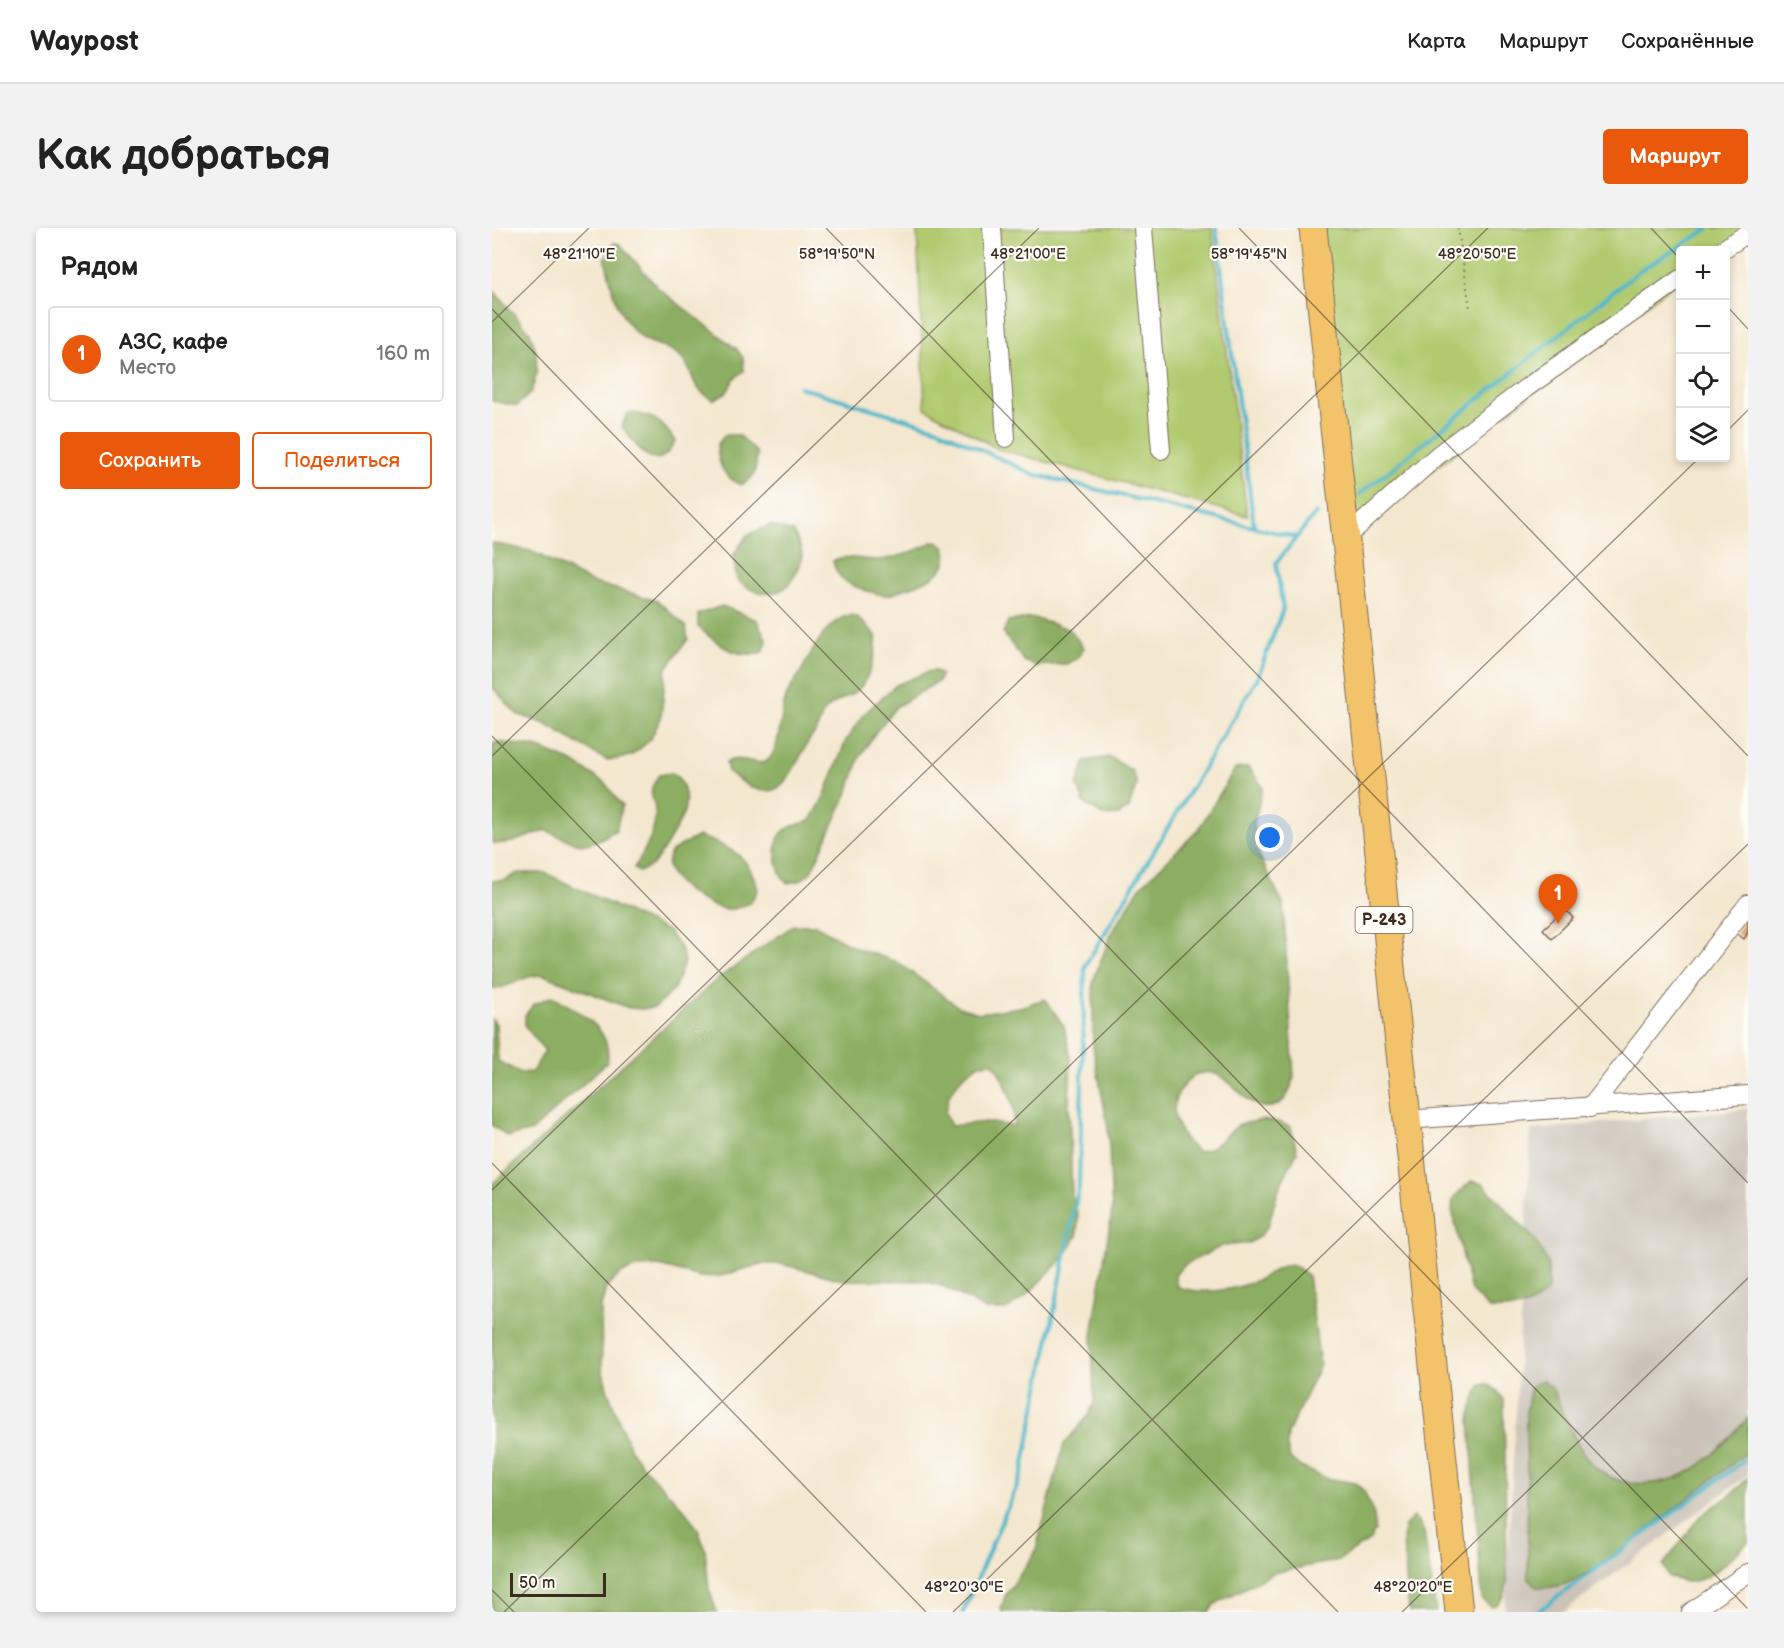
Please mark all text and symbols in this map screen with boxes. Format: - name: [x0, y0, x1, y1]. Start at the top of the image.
- text: Waypost: [30, 25, 139, 58]
- text: Карта: [1407, 29, 1466, 54]
- text: Маршрут: [1499, 29, 1588, 54]
- text: Сохранённые: [1621, 29, 1754, 54]
- button: Маршрут: [1603, 129, 1748, 184]
- text: Как добраться: [36, 131, 331, 182]
- text: 48°21'10"E: [543, 245, 615, 264]
- text: 58°19'50"N: [799, 245, 875, 264]
- text: 48°21'00"E: [990, 245, 1066, 264]
- text: 58°19'45"N: [1211, 245, 1287, 264]
- text: 48°20'50"E: [1438, 245, 1516, 264]
- map controls: [1676, 246, 1730, 462]
- button: +: [1676, 246, 1730, 300]
- text: Рядом: [60, 252, 138, 283]
- button: −: [1676, 300, 1730, 354]
- text: АЗС, кафе: [119, 329, 228, 356]
- text: 1: [77, 342, 86, 366]
- text: 160 m: [376, 342, 430, 366]
- button: locate: [1676, 354, 1730, 408]
- text: Место: [119, 356, 176, 380]
- button: layers: [1676, 408, 1730, 462]
- button: Сохранить: [60, 432, 240, 489]
- button: Поделиться: [252, 432, 432, 489]
- your location: [1255, 823, 1284, 852]
- pin: 1: [1538, 874, 1578, 924]
- road number: Р-243: [1356, 907, 1412, 933]
- scale bar: [510, 1570, 606, 1598]
- text: 50 m: [519, 1574, 555, 1593]
- text: 48°20'30"E: [924, 1578, 1004, 1597]
- text: 48°20'20"E: [1374, 1578, 1453, 1597]

